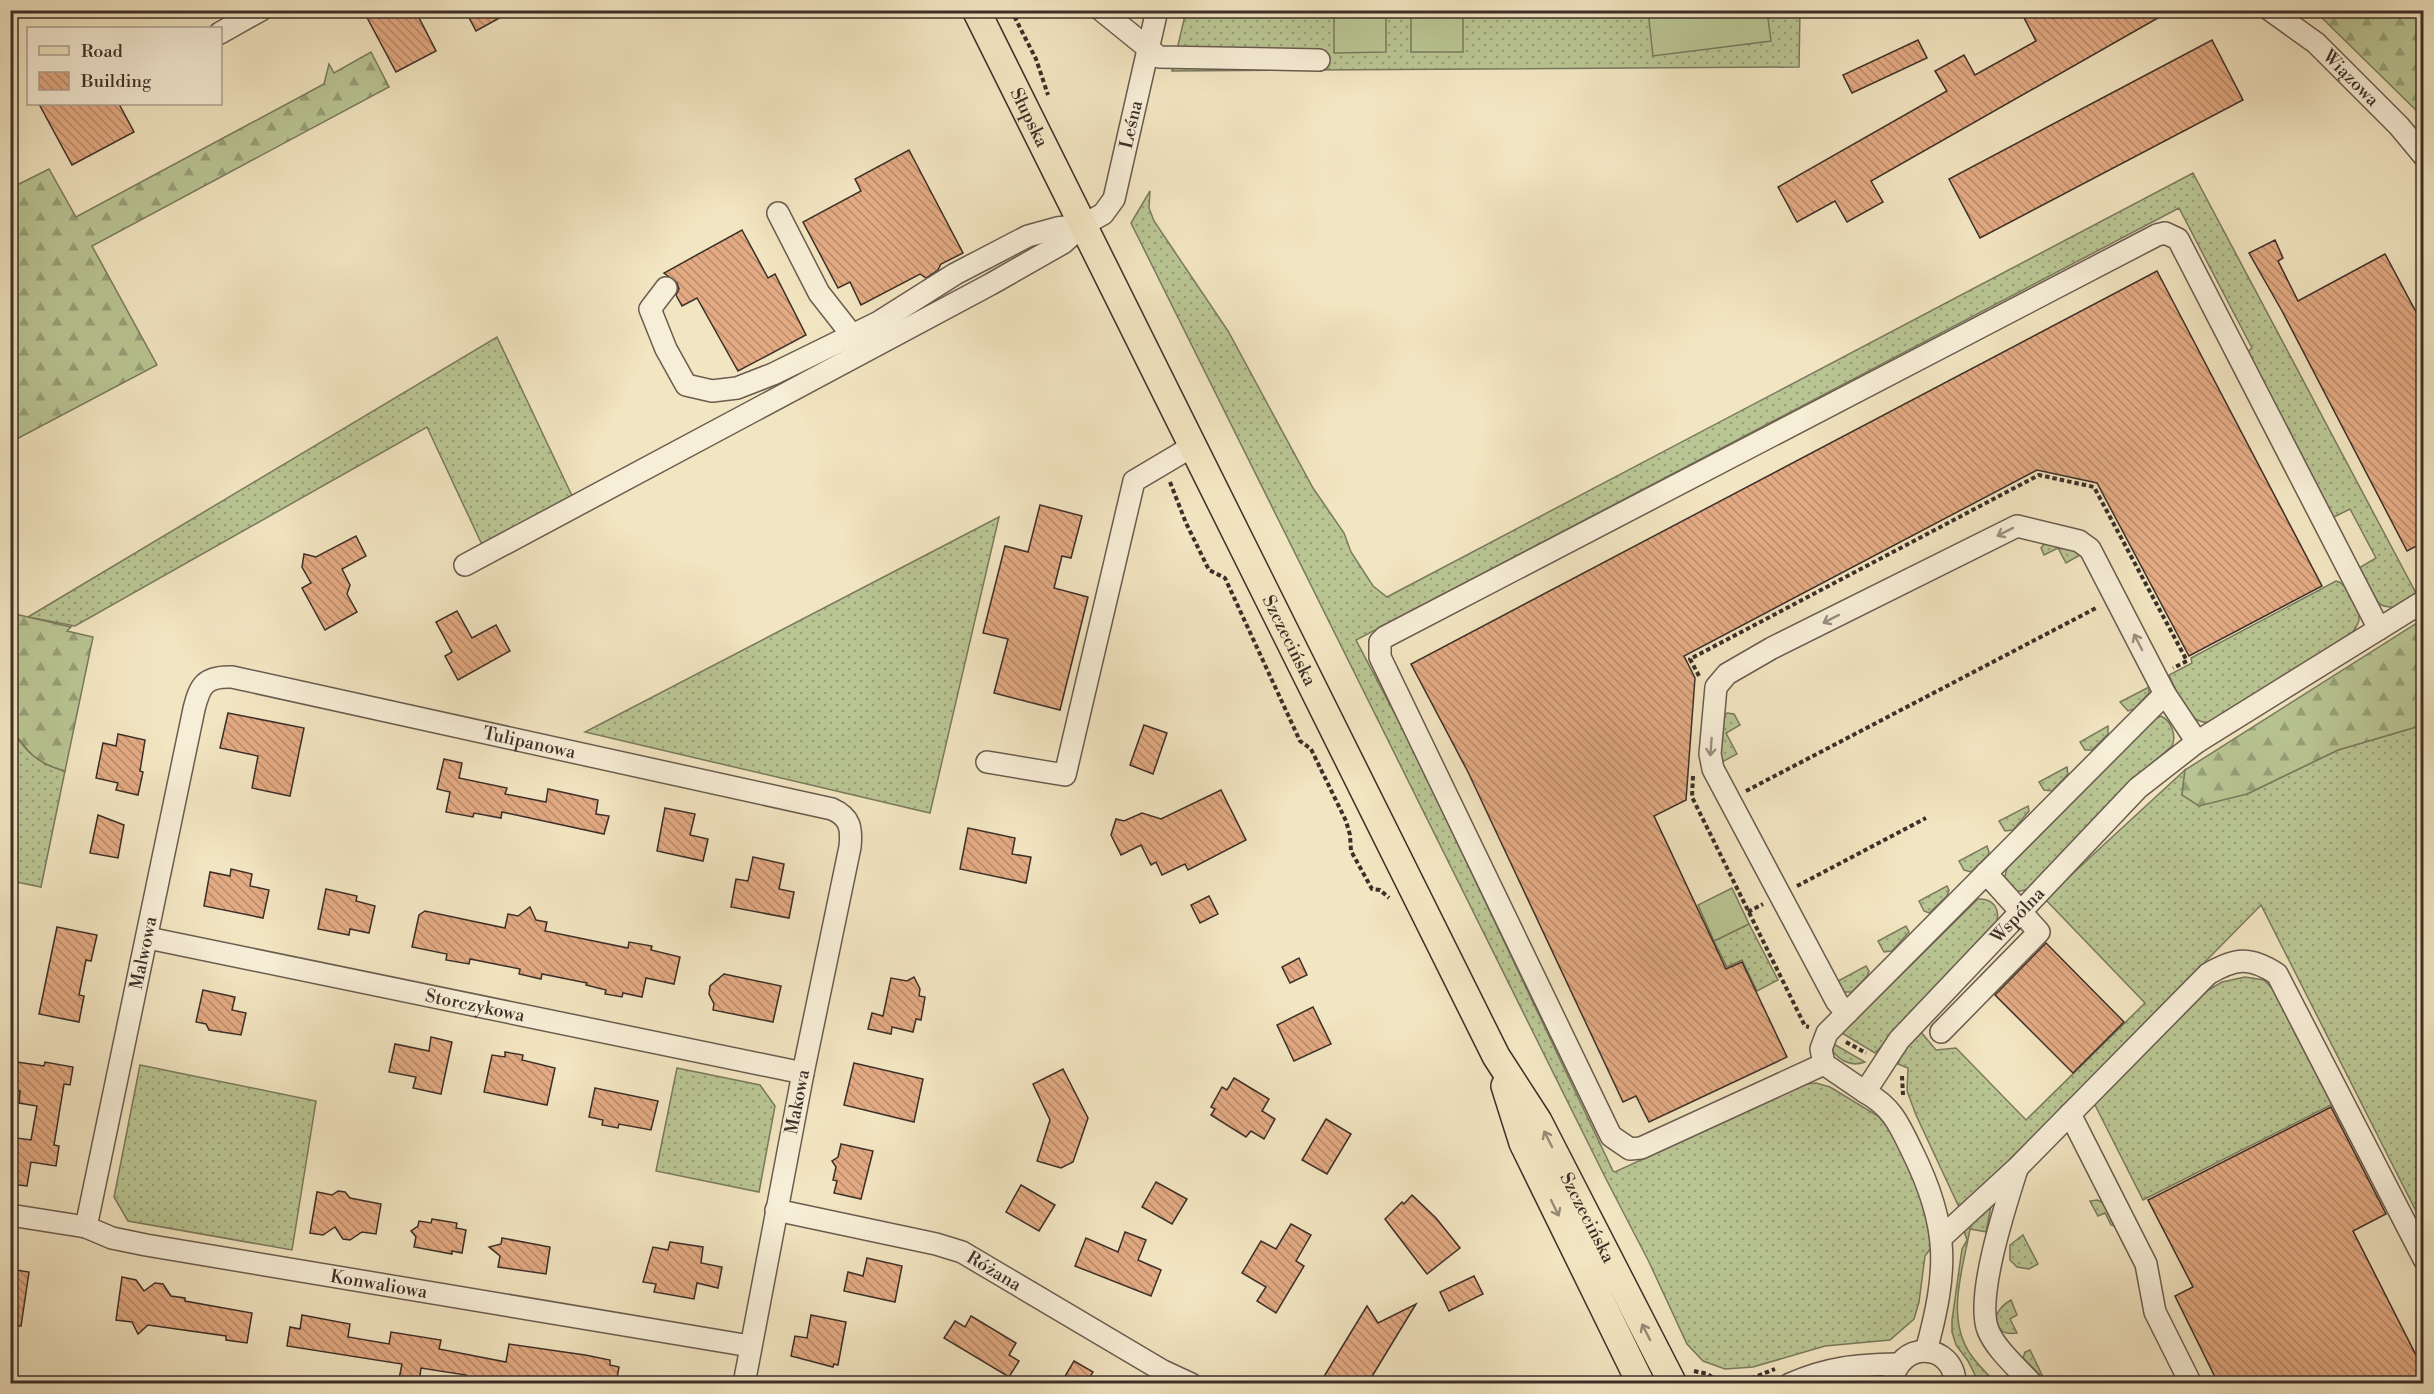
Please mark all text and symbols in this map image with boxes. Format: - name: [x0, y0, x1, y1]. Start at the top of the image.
- legend: [27, 27, 222, 105]
- text: Road: [81, 40, 124, 63]
- street label: Wiązowa: [2317, 44, 2384, 112]
- text: Building: [80, 70, 152, 93]
- street label: Słupska: [1005, 84, 1054, 152]
- street label: Leśna: [1115, 97, 1148, 151]
- one-way arrow: [1997, 527, 2015, 538]
- street label: Szczecińska: [1257, 591, 1322, 691]
- one-way arrow: [1822, 614, 1840, 625]
- one-way arrow: [2132, 633, 2143, 651]
- street label: Tulipanowa: [481, 722, 579, 764]
- one-way arrow: [1705, 736, 1716, 756]
- street label: Wspólna: [1985, 882, 2050, 949]
- street label: Malwowa: [125, 914, 163, 992]
- street label: Storczykowa: [423, 984, 528, 1028]
- street label: Makowa: [780, 1067, 815, 1137]
- one-way arrow: [1542, 1131, 1553, 1149]
- street label: Szczecińska: [1554, 1169, 1620, 1268]
- one-way arrow: [1549, 1199, 1561, 1217]
- street label: Różana: [962, 1246, 1026, 1297]
- street label: Konwaliowa: [328, 1265, 430, 1304]
- one-way arrow: [1640, 1323, 1652, 1341]

